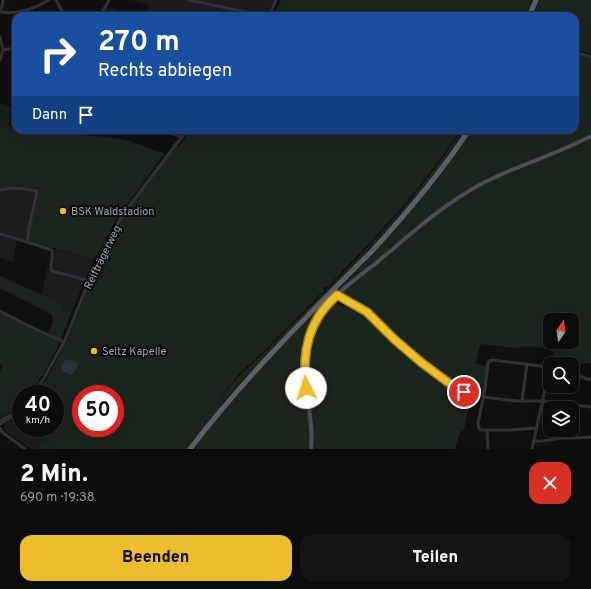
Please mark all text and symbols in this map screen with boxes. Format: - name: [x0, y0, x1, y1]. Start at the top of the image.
- text: 270 m: [98, 25, 180, 61]
- icon: right: [32, 28, 84, 80]
- text: Rechts abbiegen: [98, 60, 232, 83]
- icon: arrive: [75, 104, 97, 126]
- text: Dann: [32, 106, 67, 125]
- place label: BSK Waldstadion: [71, 205, 155, 219]
- marker: BSK Waldstadion: [58, 206, 68, 216]
- street label: Reifträgerweg: [81, 223, 124, 292]
- north arrow: [543, 313, 579, 349]
- map controls: [543, 313, 579, 437]
- place label: Seitz Kapelle: [102, 345, 166, 359]
- marker: Seitz Kapelle: [89, 346, 99, 356]
- button: search: [543, 357, 579, 393]
- position arrow: [285, 367, 327, 409]
- pin: [447, 375, 481, 409]
- icon: arrive: [453, 381, 475, 403]
- speed limit sign: 50: [72, 385, 124, 437]
- text: 40: [25, 393, 51, 419]
- button: layers: [543, 401, 579, 437]
- text: km/h: [26, 414, 50, 427]
- text: 2 Min.: [20, 460, 88, 490]
- button: close: [529, 462, 571, 504]
- text: 690 m · 19:38: [20, 490, 95, 506]
- button: Beenden: [20, 535, 292, 581]
- button: Teilen: [300, 535, 571, 581]

